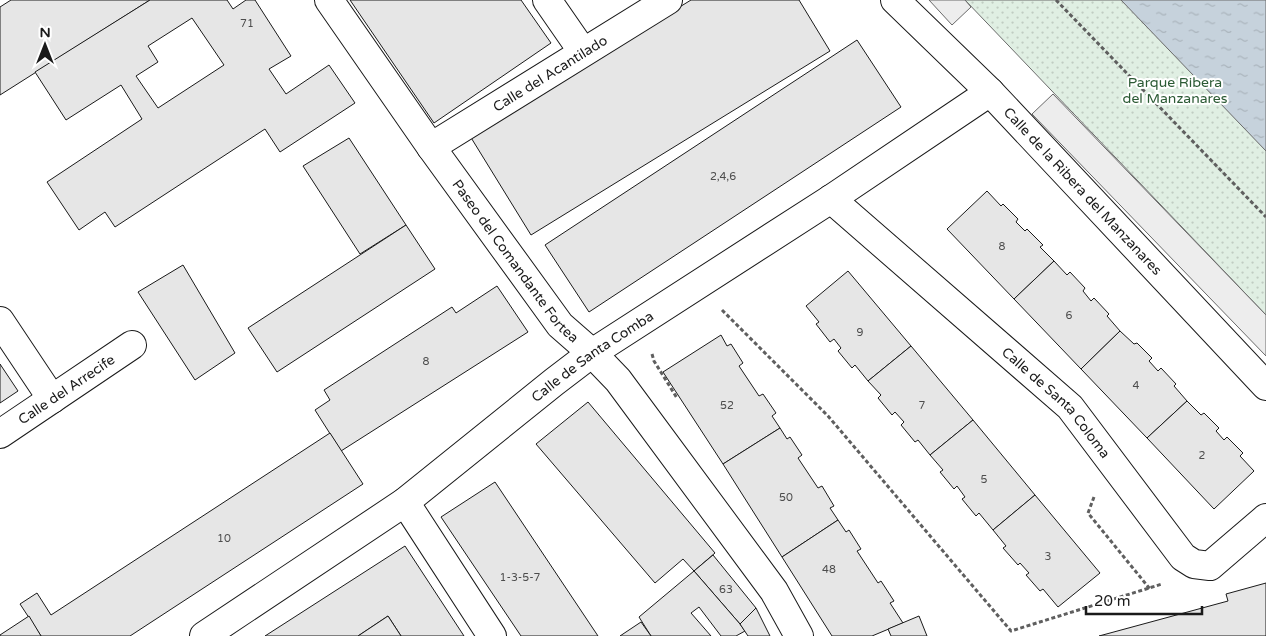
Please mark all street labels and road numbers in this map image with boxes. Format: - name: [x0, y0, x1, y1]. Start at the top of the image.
- street label: Calle del Acantilado: [490, 32, 611, 116]
- street label: Calle de la Ribera del Manzanares: [1000, 104, 1165, 279]
- street label: Paseo del Comandante Fortea: [448, 176, 582, 346]
- street label: Calle de Santa Comba: [528, 308, 657, 406]
- street label: Calle de Santa Coloma: [998, 344, 1114, 462]
- street label: Calle del Arrecife: [15, 351, 118, 428]

